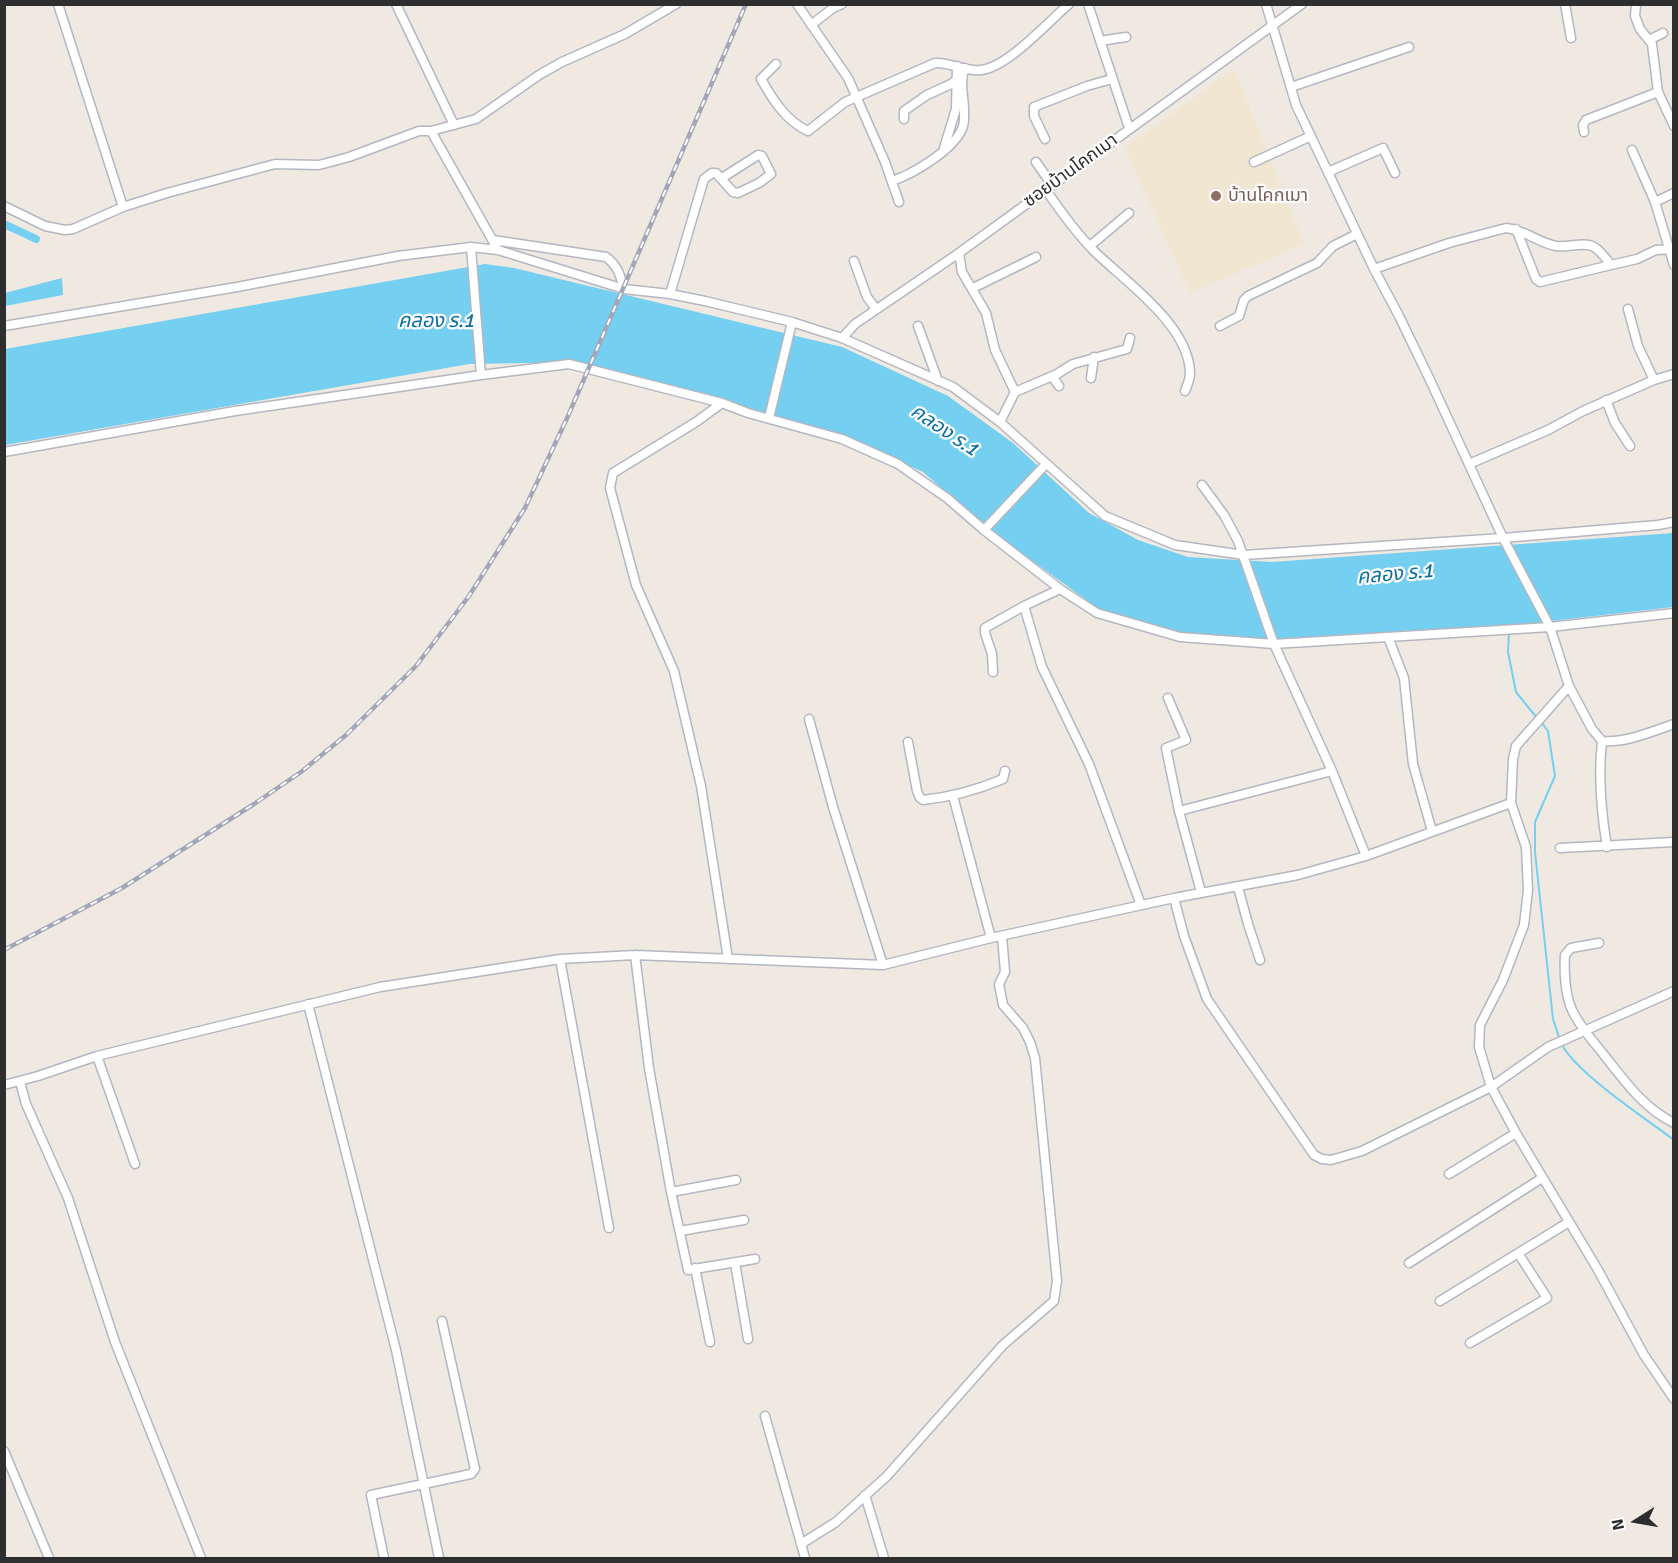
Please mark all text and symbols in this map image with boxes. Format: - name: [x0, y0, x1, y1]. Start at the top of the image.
- street label: ซอยบ้านโคกเมา: [1020, 130, 1122, 212]
- place label: บ้านโคกเมา: [1228, 185, 1308, 207]
- marker: บ้านโคกเมา: [1209, 189, 1223, 203]
- water label: คลอง ร.1: [398, 310, 474, 334]
- water label: คลอง ร.1: [906, 400, 982, 462]
- water label: คลอง ร.1: [1356, 560, 1434, 590]
- north arrow: [1606, 1491, 1666, 1551]
- text: N: [1607, 1517, 1629, 1532]

